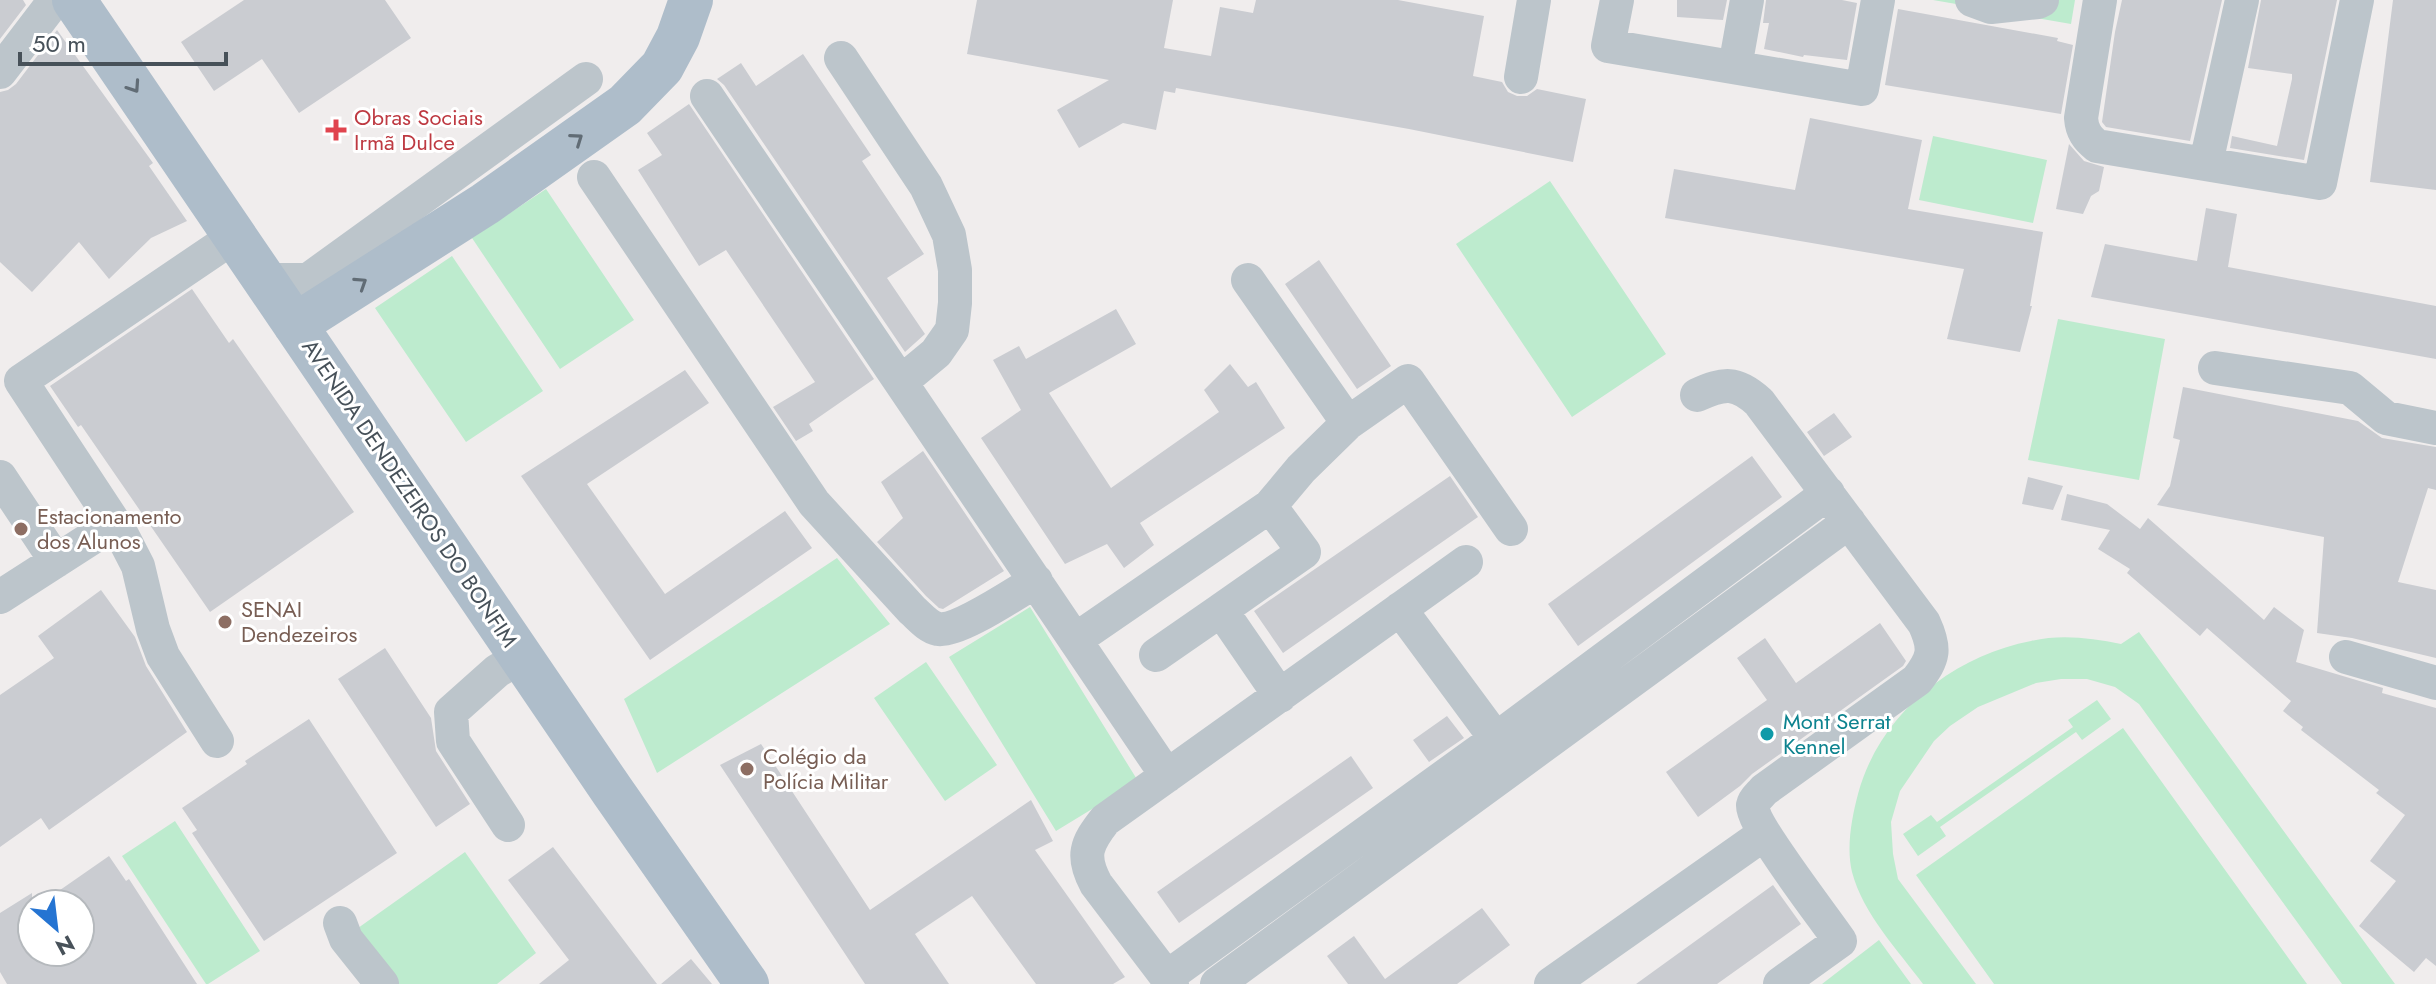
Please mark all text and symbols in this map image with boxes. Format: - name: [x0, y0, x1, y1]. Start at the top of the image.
- scale bar: [20, 16, 226, 66]
- text: 50 m: [32, 26, 86, 61]
- one-way arrow: [124, 79, 139, 93]
- place label: Obras Sociais Irmã Dulce: [354, 101, 483, 158]
- marker: Obras Sociais Irmã Dulce: [325, 119, 347, 141]
- one-way arrow: [569, 134, 583, 149]
- one-way arrow: [352, 278, 367, 293]
- street label: AVENIDA DENDEZEIROS DO BONFIM: [294, 332, 526, 654]
- place label: Estacionamento dos Alunos: [37, 500, 182, 557]
- marker: Estacionamento dos Alunos: [12, 520, 30, 538]
- place label: SENAI Dendezeiros: [241, 593, 357, 650]
- marker: SENAI Dendezeiros: [216, 613, 234, 631]
- place label: Mont Serrat Kennel: [1783, 705, 1891, 762]
- marker: Mont Serrat Kennel: [1758, 725, 1776, 743]
- place label: Colégio da Polícia Militar: [763, 740, 889, 797]
- marker: Colégio da Polícia Militar: [738, 760, 756, 778]
- north arrow: [16, 888, 96, 968]
- text: N: [50, 927, 81, 964]

